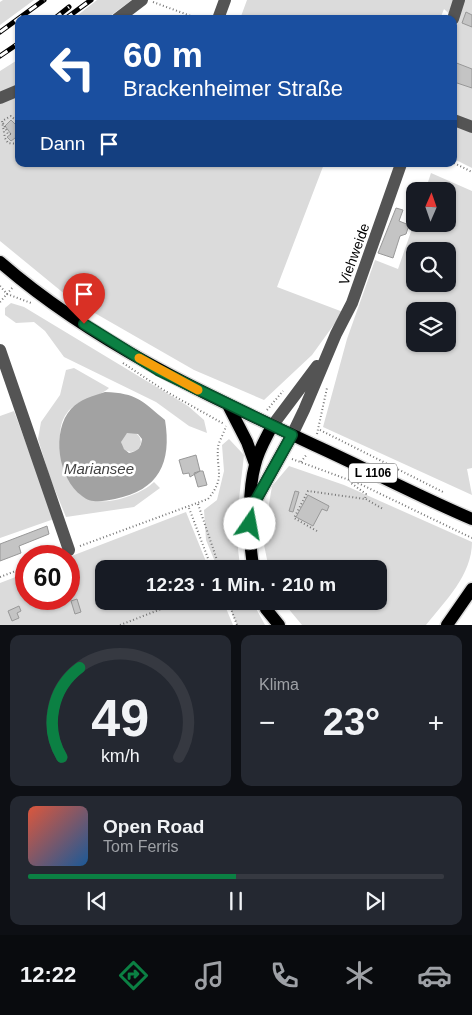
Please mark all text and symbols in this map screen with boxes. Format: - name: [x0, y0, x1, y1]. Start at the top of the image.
- icon: left: [40, 35, 105, 100]
- text: 60 m: [123, 35, 203, 74]
- text: Brackenheimer Straße: [123, 76, 343, 101]
- icon: arrive: [95, 130, 123, 158]
- text: Dann: [40, 133, 85, 154]
- north arrow: [406, 182, 456, 232]
- map controls: [406, 182, 456, 352]
- street label: Viehweide: [335, 221, 373, 287]
- button: search: [406, 242, 456, 292]
- pin: [63, 273, 105, 324]
- icon: arrive: [70, 280, 98, 308]
- button: layers: [406, 302, 456, 352]
- water label: Mariansee: [64, 460, 134, 477]
- road number: L 1106: [349, 463, 397, 482]
- position arrow: [223, 497, 275, 549]
- speed limit sign: 60: [15, 545, 80, 610]
- text: 12:23 · 1 Min. · 210 m: [146, 574, 336, 595]
- text: Klima: [259, 676, 299, 693]
- text: 49: [92, 689, 149, 747]
- text: 23°: [323, 701, 380, 743]
- text: −: [259, 707, 275, 738]
- text: +: [428, 707, 444, 738]
- text: km/h: [101, 746, 140, 766]
- text: Open Road: [103, 816, 204, 837]
- text: Tom Ferris: [103, 838, 179, 855]
- icon: previous: [83, 887, 111, 915]
- icon: pause: [222, 887, 250, 915]
- icon: next: [361, 887, 389, 915]
- icon: directions: [116, 958, 151, 993]
- icon: music: [192, 958, 227, 993]
- icon: phone: [267, 958, 302, 993]
- icon: climate: [342, 958, 377, 993]
- icon: car: [417, 958, 452, 993]
- text: 12:22: [20, 962, 76, 987]

